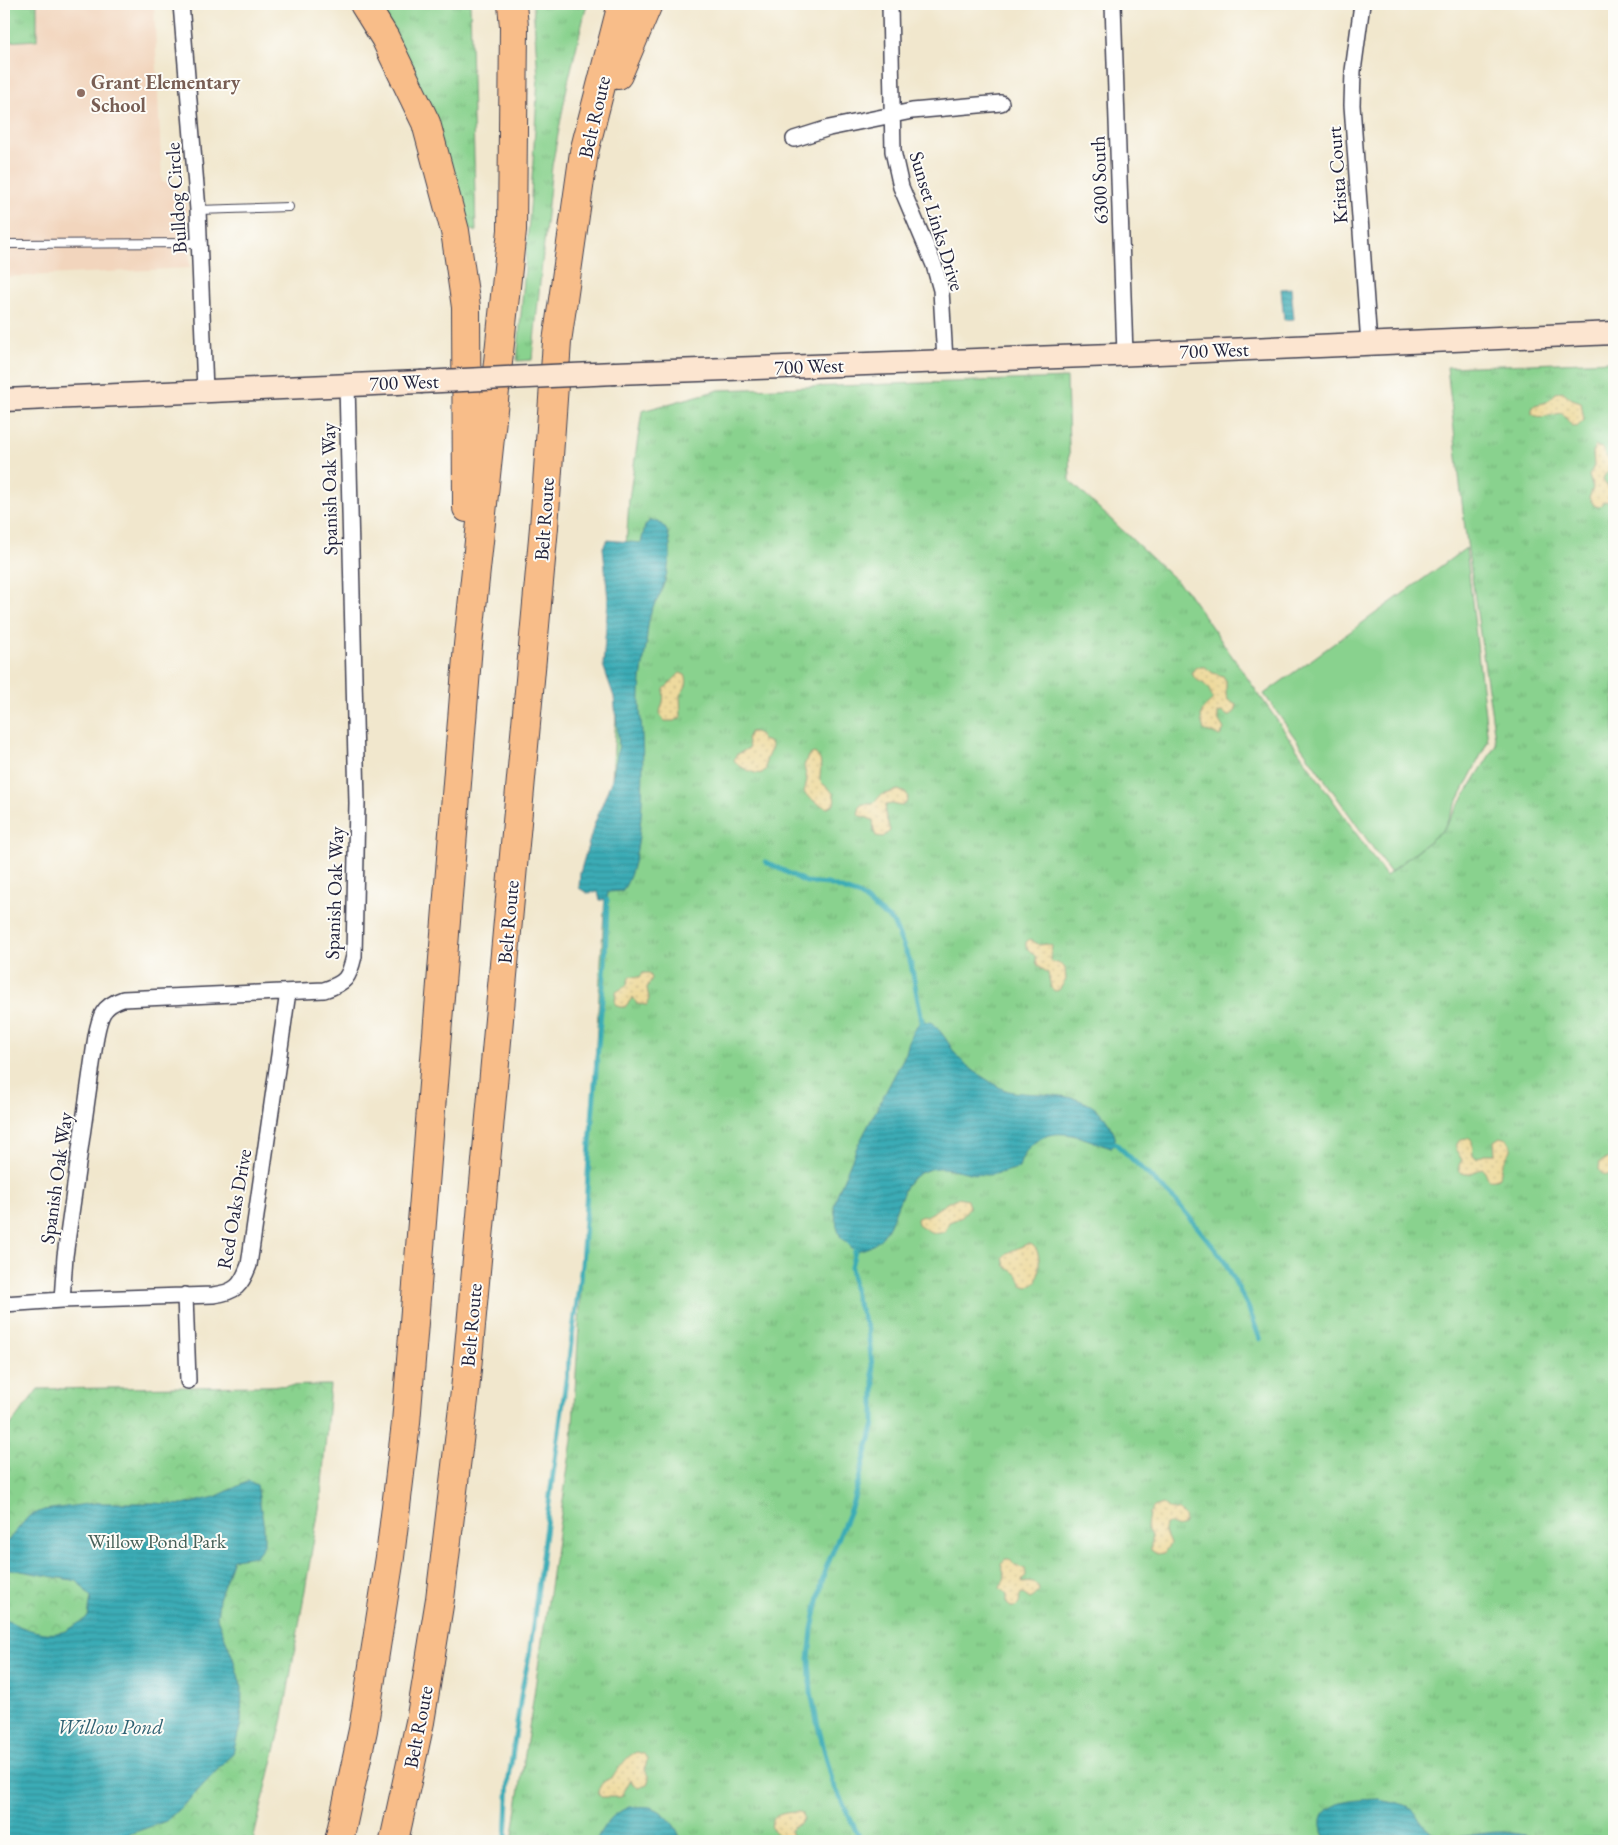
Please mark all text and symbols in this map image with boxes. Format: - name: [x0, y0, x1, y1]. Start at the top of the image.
- place label: Grant Elementary School: [91, 69, 241, 118]
- street label: Belt Route: [572, 73, 616, 161]
- marker: Grant Elementary School: [75, 87, 87, 99]
- street label: Krista Court: [1321, 125, 1353, 225]
- street label: 6300 South: [1084, 135, 1114, 225]
- street label: Bulldog Circle: [159, 141, 193, 254]
- street label: Sunset Links Drive: [903, 148, 971, 294]
- street label: 700 West: [1179, 336, 1250, 364]
- street label: 700 West: [774, 352, 845, 380]
- street label: 700 West: [369, 368, 440, 396]
- street label: Spanish Oak Way: [315, 422, 343, 556]
- street label: Belt Route: [528, 476, 560, 562]
- street label: Spanish Oak Way: [319, 826, 349, 960]
- street label: Belt Route: [491, 879, 525, 965]
- street label: Spanish Oak Way: [34, 1110, 78, 1246]
- street label: Red Oaks Drive: [211, 1147, 257, 1271]
- street label: Belt Route: [454, 1282, 488, 1368]
- park label: Willow Pond Park: [88, 1528, 227, 1554]
- street label: Belt Route: [397, 1683, 439, 1770]
- water label: Willow Pond: [57, 1713, 163, 1740]

